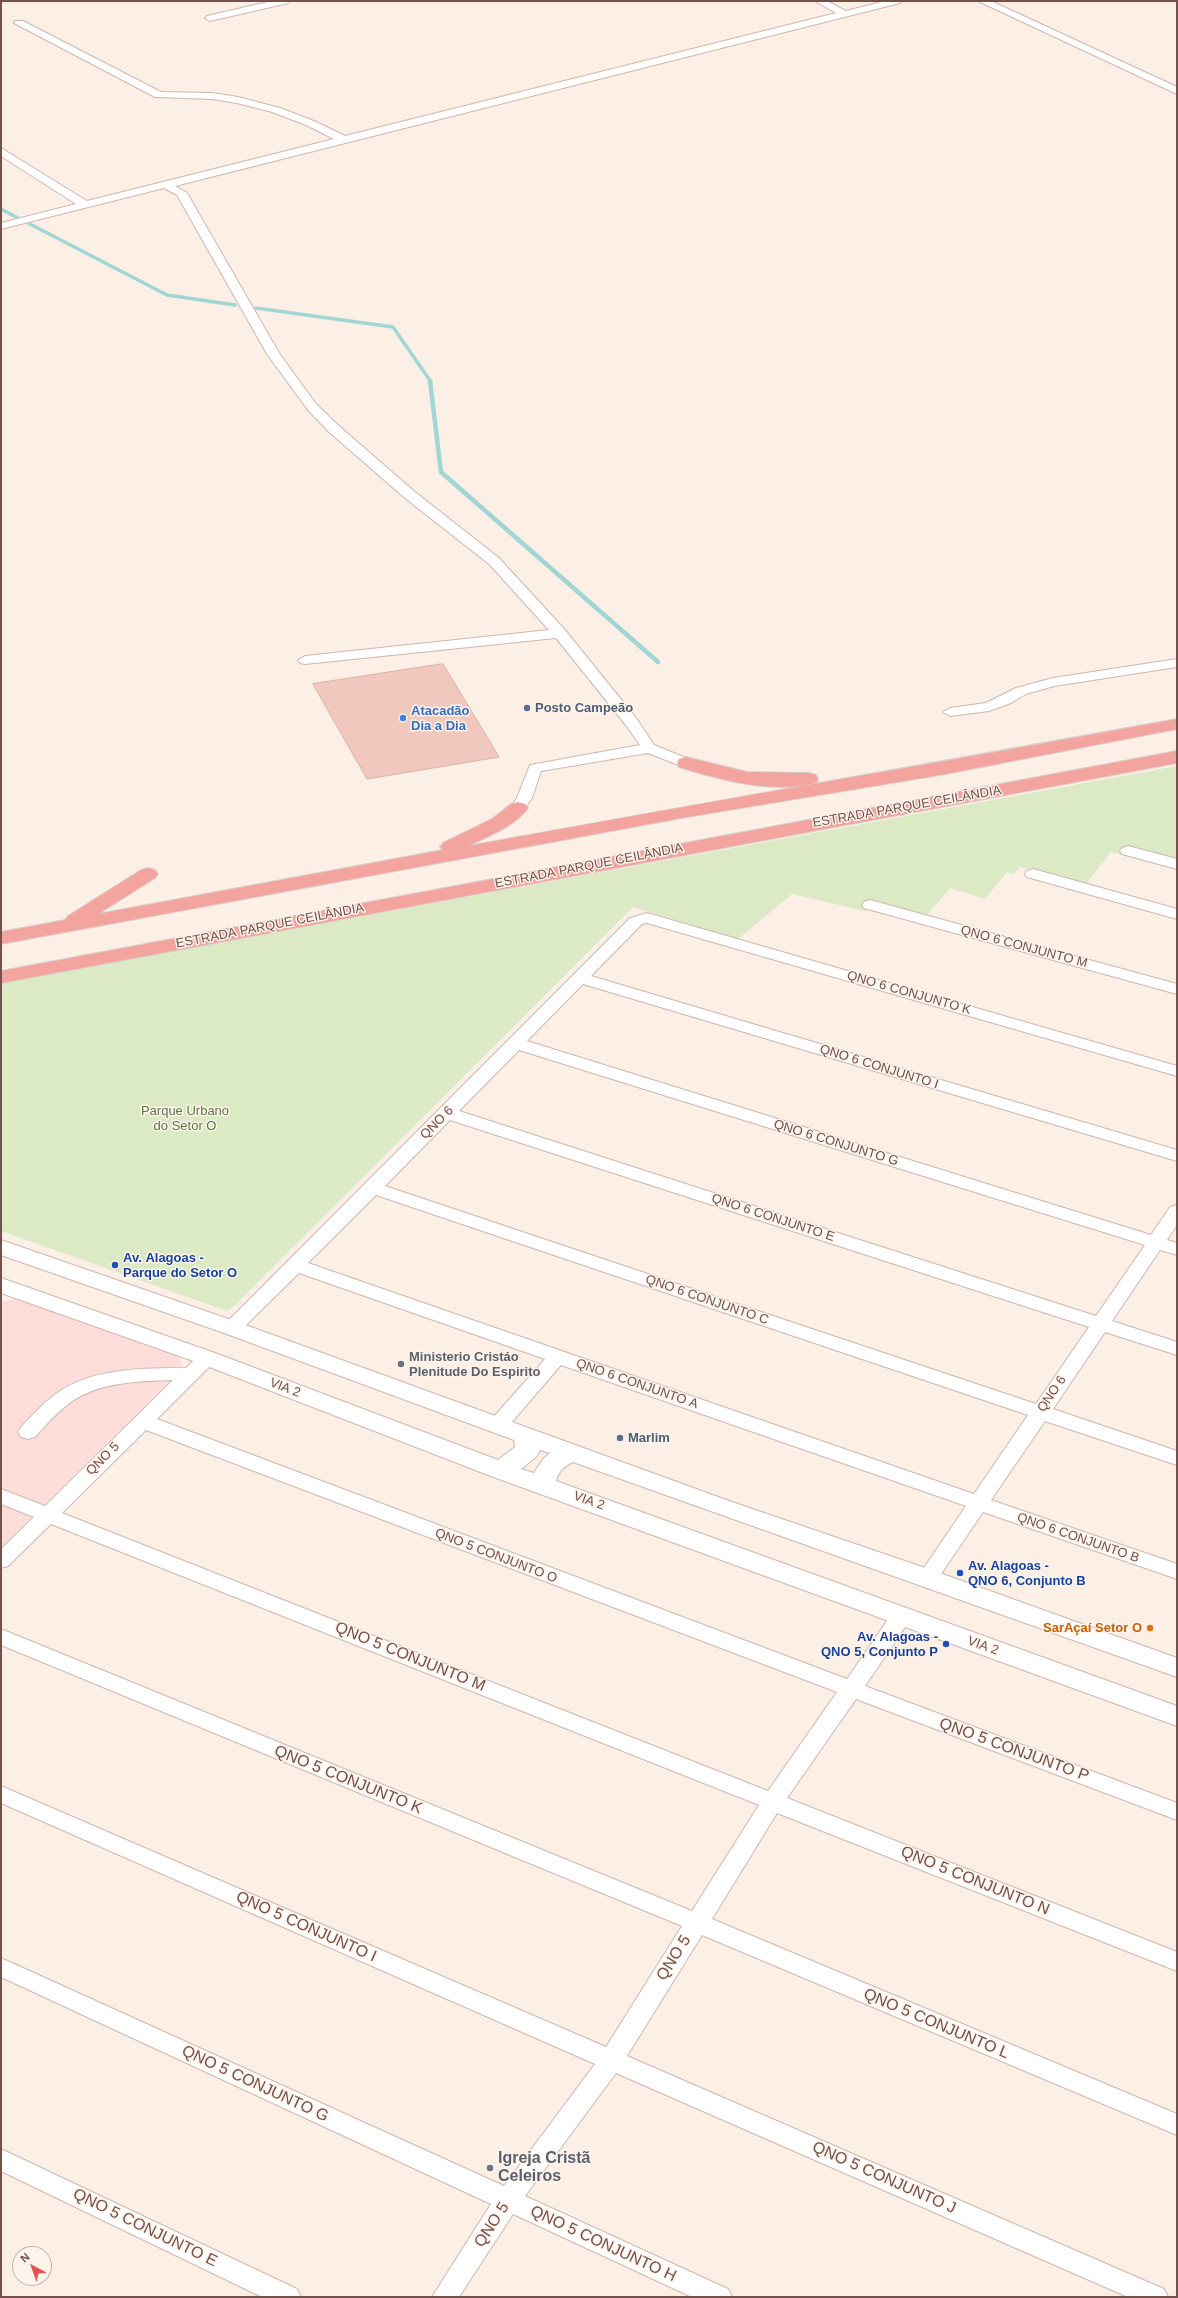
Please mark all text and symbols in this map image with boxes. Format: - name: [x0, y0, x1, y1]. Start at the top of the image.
- place label: Posto Campeão: [535, 700, 633, 716]
- place label: Atacadão Dia a Dia: [411, 703, 470, 734]
- marker: Posto Campeão: [522, 703, 532, 713]
- marker: Atacadão Dia a Dia: [398, 713, 408, 723]
- street label: ESTRADA PARQUE CEILÂNDIA: [812, 783, 1002, 831]
- street label: ESTRADA PARQUE CEILÂNDIA: [494, 840, 684, 892]
- street label: ESTRADA PARQUE CEILÂNDIA: [175, 900, 365, 952]
- street label: QNO 6 CONJUNTO M: [959, 923, 1089, 971]
- street label: QNO 6 CONJUNTO K: [845, 968, 973, 1018]
- street label: QNO 6 CONJUNTO I: [818, 1042, 940, 1092]
- park label: Parque Urbano do Setor O: [141, 1103, 229, 1134]
- street label: QNO 6: [417, 1103, 457, 1143]
- street label: QNO 6 CONJUNTO G: [772, 1117, 900, 1169]
- street label: QNO 6 CONJUNTO E: [710, 1191, 836, 1245]
- place label: Av. Alagoas - Parque do Setor O: [123, 1250, 237, 1281]
- marker: Av. Alagoas - Parque do Setor O: [110, 1260, 120, 1270]
- street label: QNO 6 CONJUNTO C: [643, 1272, 771, 1328]
- place label: Ministerio Cristáo Plenitude Do Espirito: [409, 1349, 540, 1380]
- street label: QNO 6 CONJUNTO A: [574, 1356, 700, 1412]
- marker: Ministerio Cristáo Plenitude Do Espirito: [396, 1359, 406, 1369]
- street label: QNO 6: [1034, 1373, 1070, 1415]
- street label: VIA 2: [267, 1375, 303, 1401]
- place label: Marlim: [628, 1430, 670, 1446]
- marker: Marlim: [615, 1433, 625, 1443]
- street label: QNO 5: [83, 1439, 123, 1479]
- street label: VIA 2: [571, 1488, 607, 1514]
- street label: QNO 6 CONJUNTO B: [1015, 1510, 1141, 1566]
- street label: QNO 5 CONJUNTO O: [433, 1525, 559, 1587]
- place label: Av. Alagoas - QNO 6, Conjunto B: [968, 1558, 1086, 1589]
- marker: Av. Alagoas - QNO 6, Conjunto B: [955, 1568, 965, 1578]
- street label: QNO 5 CONJUNTO M: [332, 1618, 488, 1696]
- place label: SarAçaí Setor O: [1043, 1620, 1142, 1636]
- marker: SarAçaí Setor O: [1145, 1623, 1155, 1633]
- place label: Av. Alagoas - QNO 5, Conjunto P: [821, 1629, 938, 1660]
- street label: VIA 2: [965, 1633, 1001, 1659]
- marker: Av. Alagoas - QNO 5, Conjunto P: [941, 1639, 951, 1649]
- street label: QNO 5 CONJUNTO P: [937, 1714, 1091, 1786]
- street label: QNO 5 CONJUNTO K: [271, 1742, 425, 1818]
- street label: QNO 5 CONJUNTO N: [898, 1842, 1052, 1920]
- street label: QNO 5 CONJUNTO I: [233, 1887, 379, 1967]
- street label: QNO 5: [653, 1932, 695, 1984]
- street label: QNO 5 CONJUNTO L: [860, 1985, 1012, 2063]
- street label: QNO 5 CONJUNTO G: [179, 2042, 331, 2126]
- street label: QNO 5 CONJUNTO J: [809, 2138, 959, 2218]
- place label: Igreja Cristã Celeiros: [498, 2149, 590, 2187]
- marker: Igreja Cristã Celeiros: [485, 2163, 495, 2173]
- street label: QNO 5 CONJUNTO E: [70, 2185, 220, 2271]
- street label: QNO 5: [470, 2199, 514, 2251]
- street label: QNO 5 CONJUNTO H: [527, 2202, 679, 2286]
- north arrow: [12, 2246, 52, 2286]
- text: N: [18, 2251, 32, 2265]

